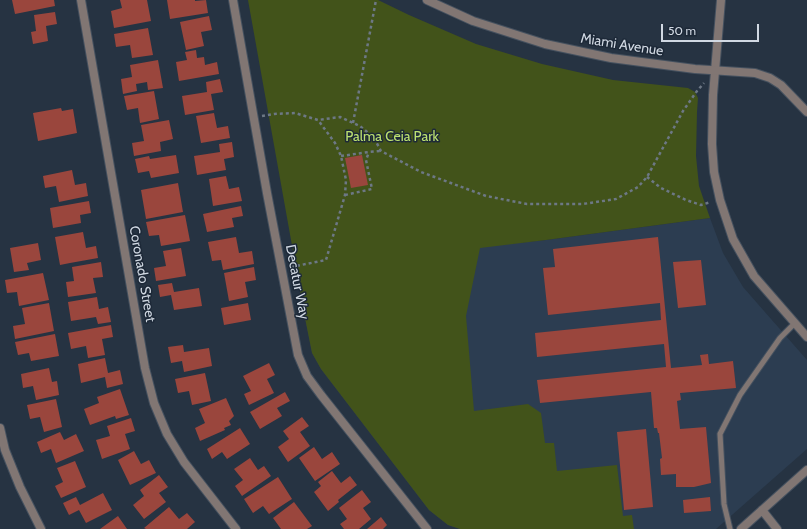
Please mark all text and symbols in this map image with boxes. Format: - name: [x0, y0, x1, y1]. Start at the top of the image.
- scale bar: [663, 16, 761, 42]
- text: 50 m: [668, 23, 696, 38]
- street label: Miami Avenue: [579, 30, 665, 60]
- park label: Palma Ceia Park: [345, 129, 439, 145]
- street label: Coronado Street: [125, 225, 159, 323]
- street label: Decatur Way: [282, 243, 312, 321]

